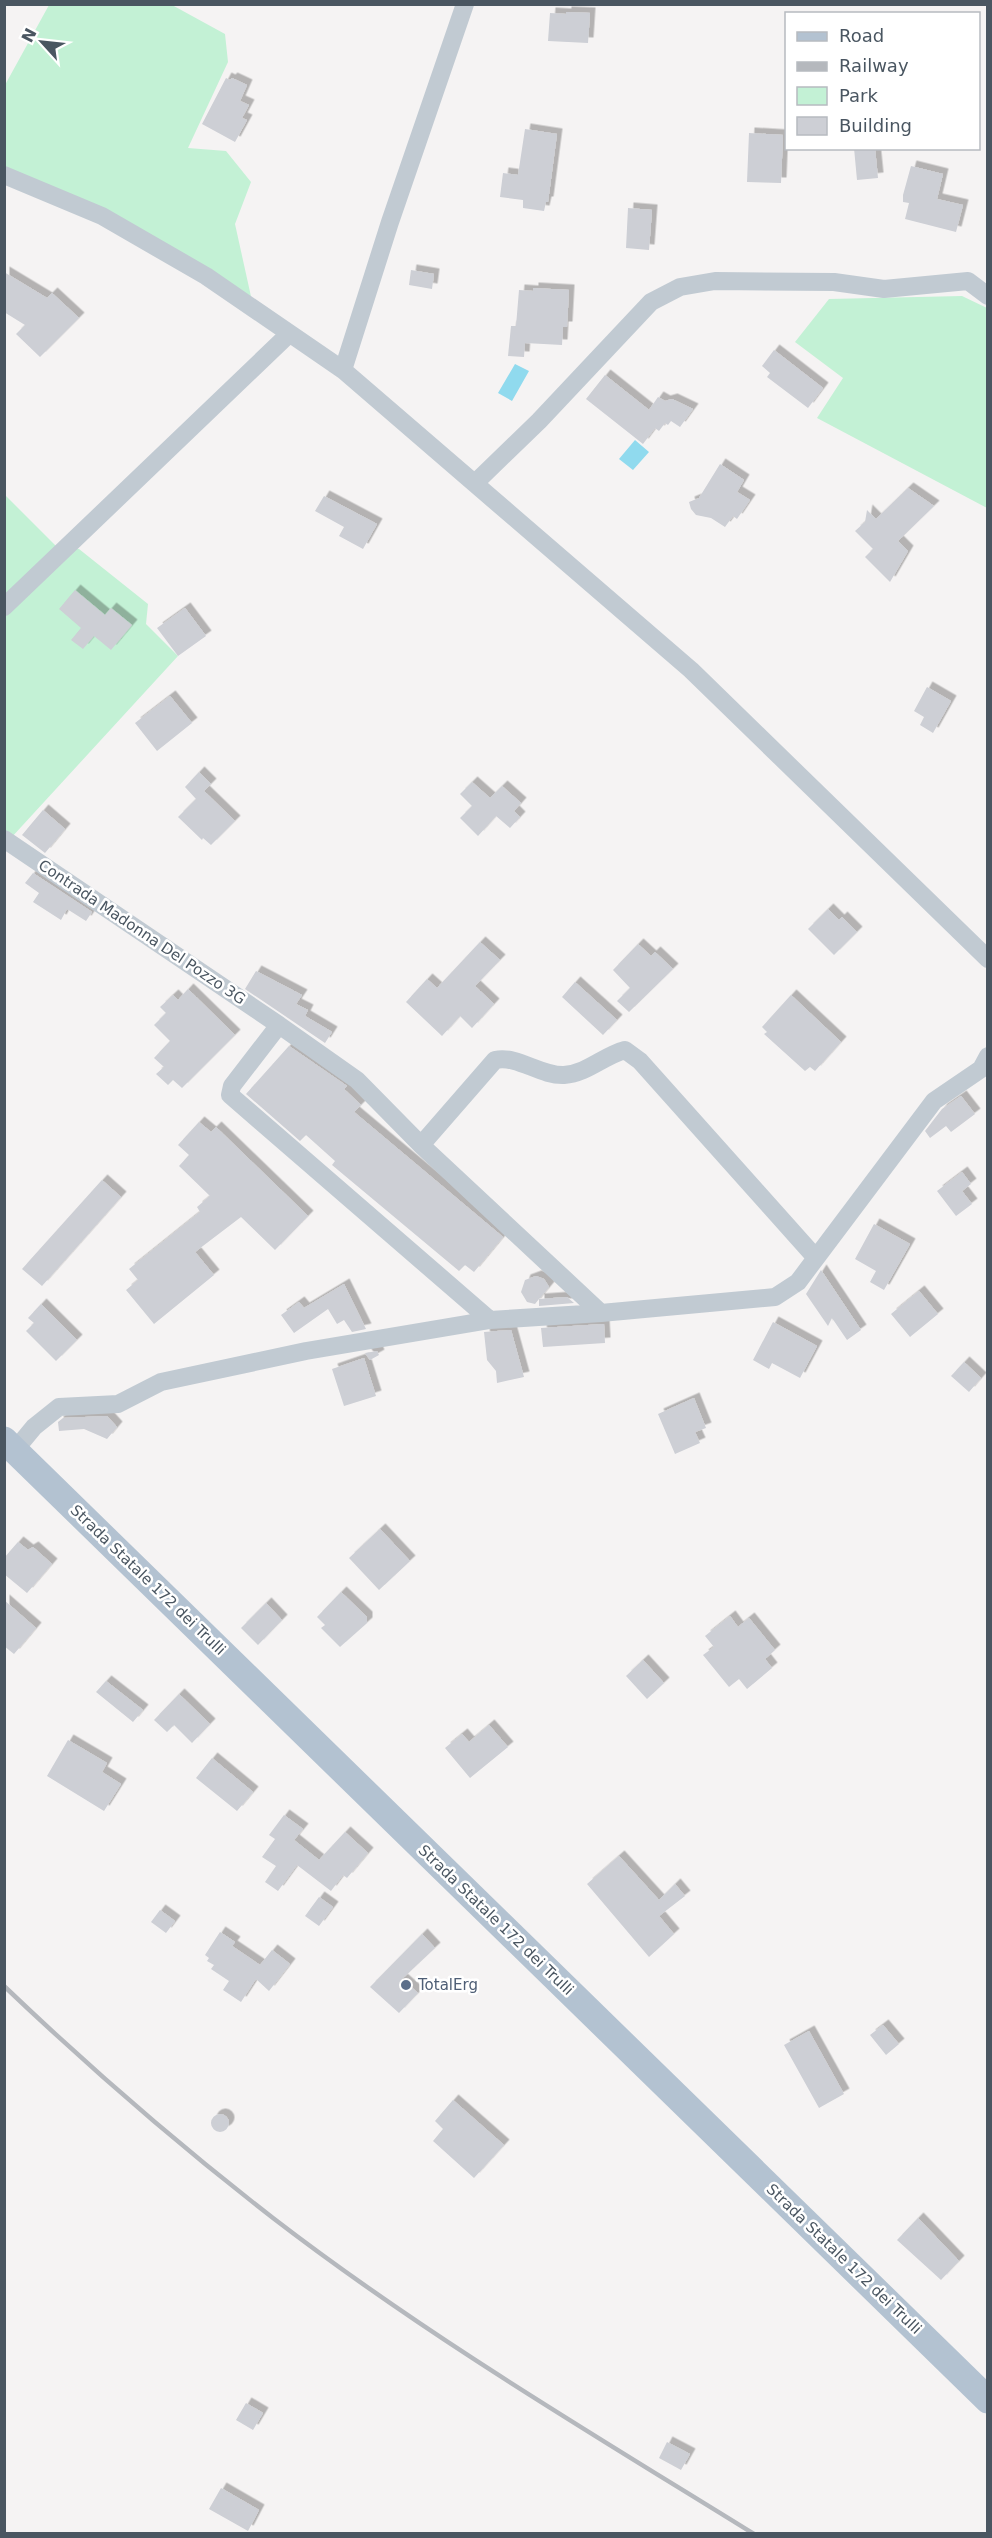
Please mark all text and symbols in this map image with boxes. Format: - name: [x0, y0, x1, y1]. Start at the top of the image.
- north arrow: [12, 12, 72, 72]
- legend: [785, 12, 980, 150]
- text: N: [18, 25, 41, 46]
- text: Road: [839, 25, 884, 46]
- text: Railway: [839, 55, 909, 76]
- text: Park: [839, 85, 878, 106]
- text: Building: [839, 115, 912, 136]
- street label: Contrada Madonna Del Pozzo 3G: [35, 856, 249, 1008]
- street label: Strada Statale 172 dei Trulli: [67, 1501, 229, 1659]
- street label: Strada Statale 172 dei Trulli: [415, 1841, 577, 1999]
- place label: TotalErg: [417, 1976, 478, 1994]
- marker: TotalErg: [399, 1978, 413, 1992]
- street label: Strada Statale 172 dei Trulli: [763, 2180, 925, 2338]

